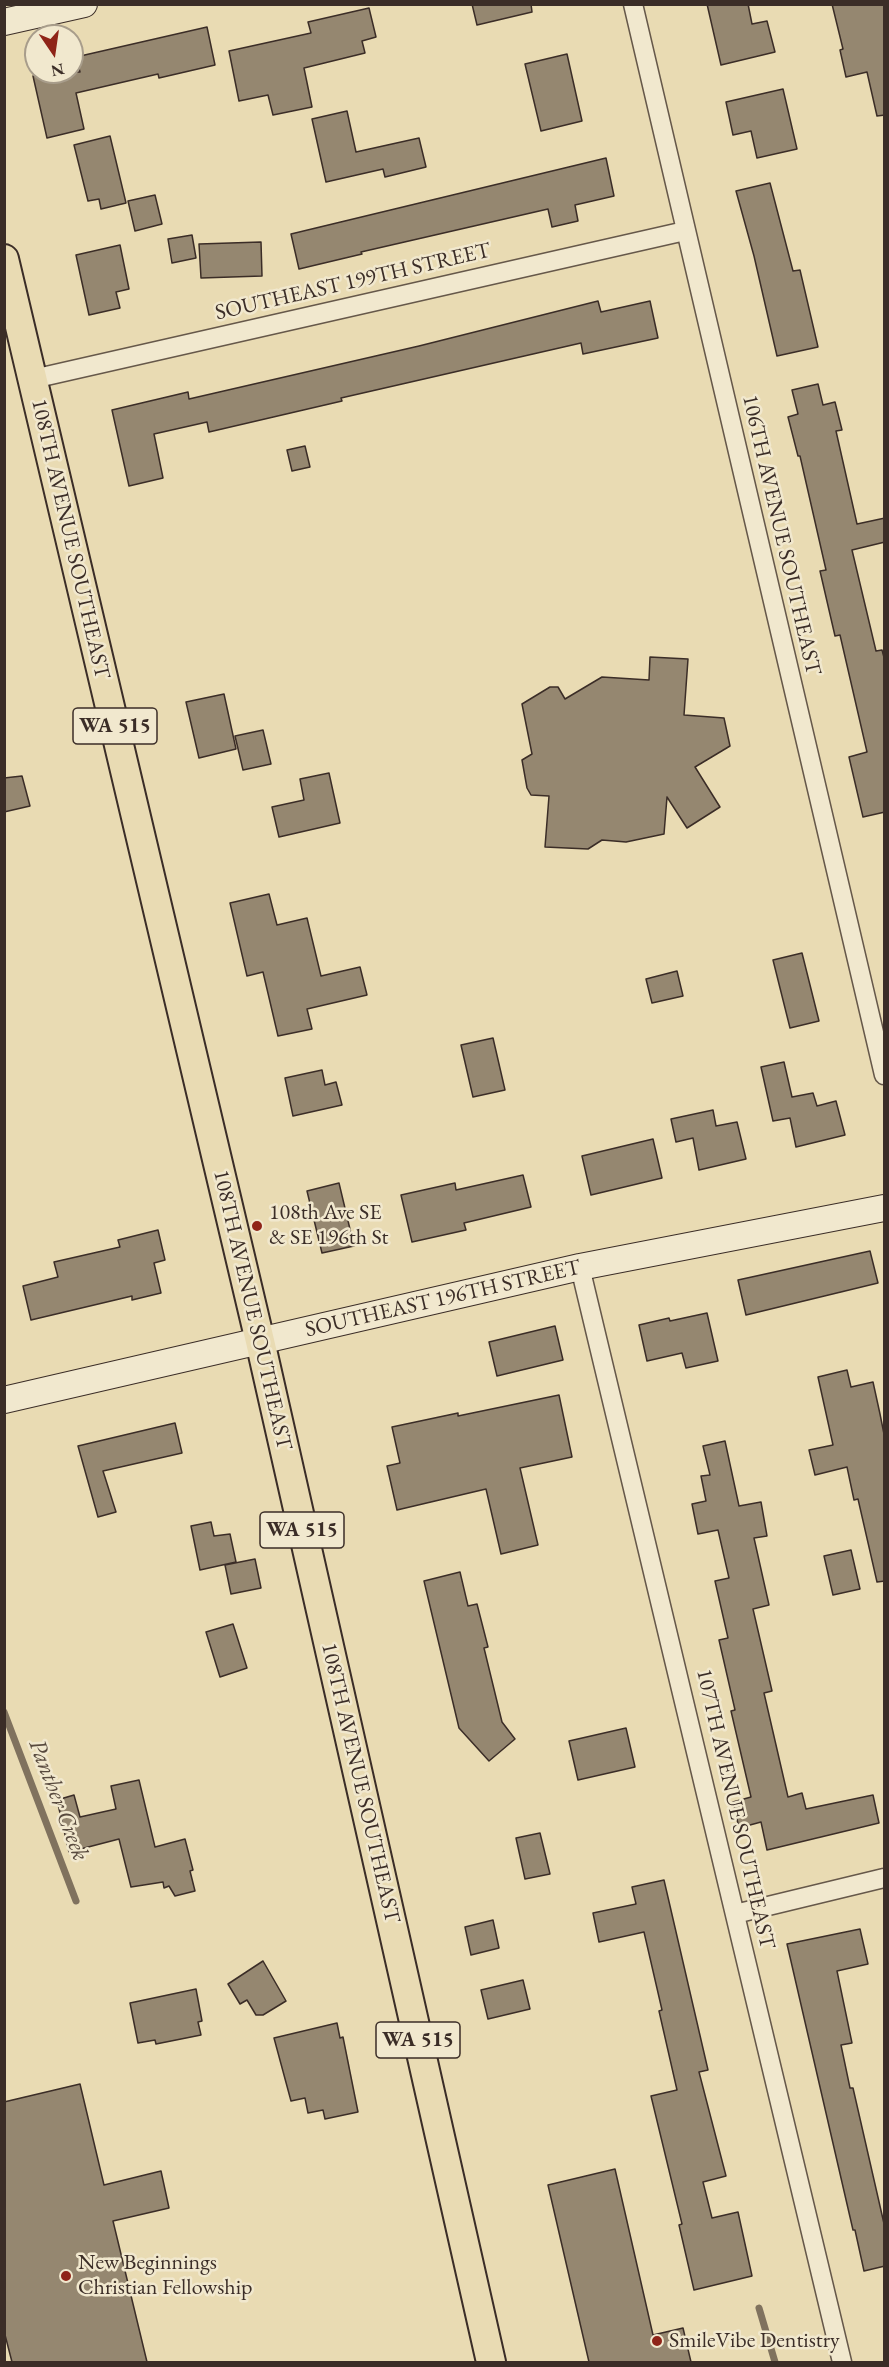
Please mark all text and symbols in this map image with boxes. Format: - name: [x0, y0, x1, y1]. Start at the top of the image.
- north arrow: [24, 24, 84, 84]
- text: N: [49, 58, 66, 82]
- street label: SOUTHEAST 199TH STREET: [213, 237, 493, 327]
- street label: 106TH AVENUE SOUTHEAST: [736, 392, 826, 678]
- street label: 108TH AVENUE SOUTHEAST: [25, 396, 115, 682]
- road number: WA 515: [73, 708, 157, 744]
- street label: 108TH AVENUE SOUTHEAST: [207, 1167, 297, 1453]
- place label: 108th Ave SE & SE 196th St: [269, 1200, 389, 1252]
- marker: 108th Ave SE & SE 196th St: [250, 1219, 264, 1233]
- street label: SOUTHEAST 196TH STREET: [303, 1254, 583, 1344]
- road number: WA 515: [260, 1512, 344, 1548]
- street label: 108TH AVENUE SOUTHEAST: [315, 1640, 405, 1926]
- street label: 107TH AVENUE SOUTHEAST: [690, 1666, 780, 1952]
- water label: Panther Creek: [22, 1735, 94, 1865]
- road number: WA 515: [376, 2022, 460, 2058]
- place label: New Beginnings Christian Fellowship: [78, 2250, 253, 2302]
- marker: New Beginnings Christian Fellowship: [59, 2269, 73, 2283]
- place label: SmileVibe Dentistry: [669, 2328, 840, 2354]
- marker: SmileVibe Dentistry: [650, 2334, 664, 2348]

